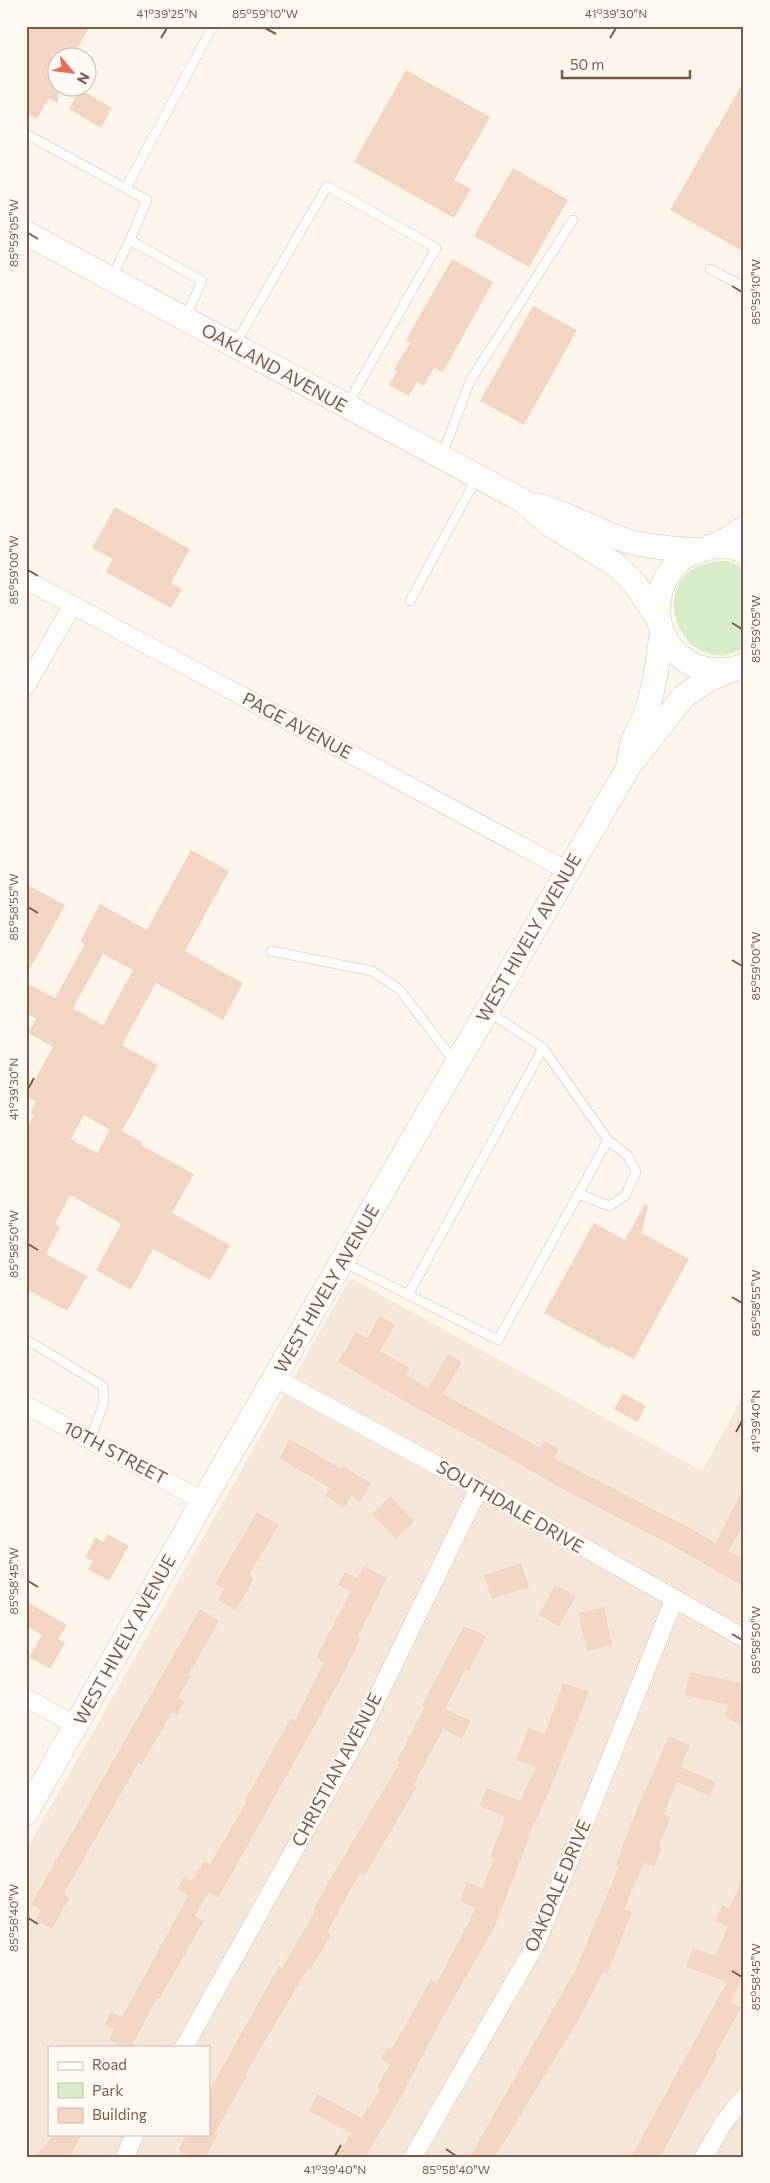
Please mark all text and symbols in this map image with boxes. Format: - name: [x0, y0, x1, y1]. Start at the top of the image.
- text: 41°39'25"N: [136, 6, 198, 20]
- text: 85°59'10"W: [232, 6, 298, 20]
- text: 41°39'30"N: [585, 6, 647, 20]
- north arrow: [48, 48, 98, 98]
- scale bar: [562, 48, 690, 80]
- text: 50 m: [570, 55, 604, 73]
- text: N: [74, 70, 94, 87]
- text: 85°59'05"W: [6, 199, 20, 267]
- text: 85°59'10"W: [748, 259, 762, 325]
- street label: OAKLAND AVENUE: [198, 318, 351, 416]
- text: 85°59'00"W: [6, 536, 20, 604]
- text: 85°59'05"W: [748, 595, 762, 663]
- street label: PAGE AVENUE: [239, 687, 356, 763]
- street label: WEST HIVELY AVENUE: [471, 849, 585, 1026]
- text: 85°58'55"W: [6, 874, 20, 940]
- text: 85°59'00"W: [748, 932, 762, 1000]
- text: 41°39'30"N: [6, 1058, 20, 1120]
- street label: WEST HIVELY AVENUE: [269, 1200, 383, 1377]
- text: 85°58'50"W: [6, 1210, 20, 1278]
- text: 85°58'55"W: [748, 1270, 762, 1336]
- text: 41°39'40"N: [748, 1390, 762, 1452]
- street label: 10TH STREET: [60, 1416, 171, 1489]
- street label: SOUTHDALE DRIVE: [433, 1455, 588, 1557]
- text: 85°58'45"W: [6, 1547, 20, 1615]
- street label: WEST HIVELY AVENUE: [68, 1551, 180, 1728]
- text: 85°58'50"W: [748, 1606, 762, 1674]
- street label: CHRISTIAN AVENUE: [286, 1689, 386, 1850]
- street label: OAKDALE DRIVE: [519, 1816, 595, 1955]
- text: 85°58'40"W: [6, 1884, 20, 1952]
- text: 85°58'45"W: [748, 1943, 762, 2011]
- legend: [48, 2046, 210, 2136]
- text: Road: [92, 2055, 127, 2073]
- text: Park: [92, 2081, 123, 2099]
- text: Building: [92, 2105, 147, 2123]
- text: 41°39'40"N: [304, 2162, 366, 2176]
- text: 85°58'40"W: [422, 2162, 490, 2176]

